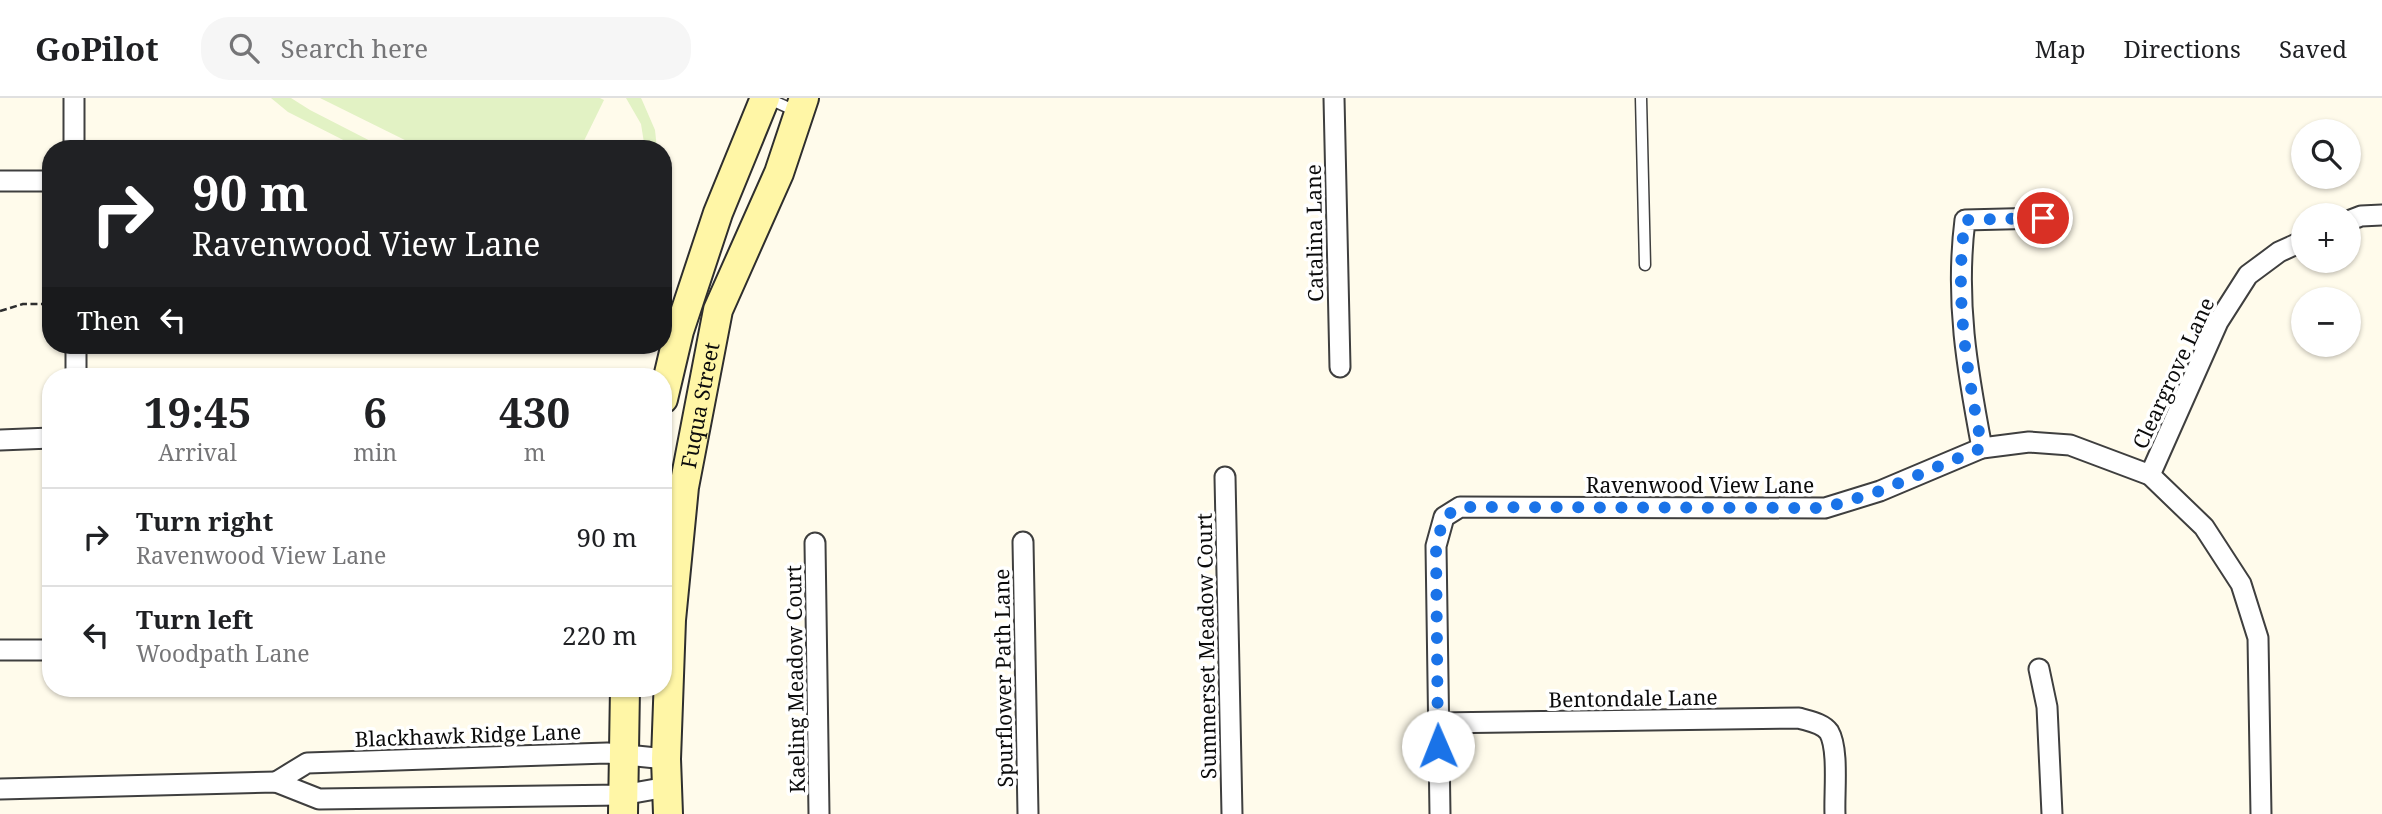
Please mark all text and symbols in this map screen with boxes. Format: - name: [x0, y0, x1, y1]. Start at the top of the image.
- search box: [201, 17, 691, 80]
- text: GoPilot: [35, 26, 159, 71]
- icon: search: [225, 29, 263, 67]
- text: Search here: [281, 30, 428, 66]
- text: Map: [2035, 32, 2086, 65]
- text: Directions: [2124, 32, 2241, 65]
- text: Saved: [2279, 32, 2347, 65]
- map controls: [2291, 119, 2361, 357]
- button: search: [2291, 119, 2361, 189]
- text: 90 m: [192, 159, 308, 225]
- street label: Catalina Lane: [1299, 164, 1329, 302]
- icon: right: [77, 168, 168, 259]
- pin: [2013, 188, 2073, 248]
- icon: arrive: [2024, 199, 2062, 237]
- button: +: [2291, 203, 2361, 273]
- text: Ravenwood View Lane: [192, 222, 540, 265]
- button: −: [2291, 287, 2361, 357]
- street label: Cleargrove Lane: [2126, 293, 2220, 453]
- icon: left: [154, 301, 192, 339]
- text: Then: [77, 302, 140, 338]
- street label: Fuqua Street: [674, 340, 726, 471]
- text: 19:45: [144, 383, 251, 440]
- text: 6: [363, 383, 387, 440]
- text: 430: [499, 383, 570, 440]
- text: Arrival: [158, 436, 237, 468]
- text: min: [353, 436, 397, 468]
- text: m: [524, 436, 545, 468]
- street label: Ravenwood View Lane: [1586, 471, 1814, 499]
- text: Turn right: [136, 503, 273, 539]
- street label: Summerset Meadow Court: [1190, 513, 1222, 779]
- icon: right: [77, 518, 115, 556]
- text: 90 m: [577, 519, 637, 555]
- text: Ravenwood View Lane: [136, 539, 386, 571]
- street label: Kaeling Meadow Court: [779, 565, 811, 793]
- street label: Spurflower Path Lane: [987, 568, 1019, 788]
- text: Turn left: [136, 601, 253, 637]
- icon: left: [77, 616, 115, 654]
- text: 220 m: [562, 617, 637, 653]
- text: Woodpath Lane: [136, 637, 310, 669]
- street label: Bentondale Lane: [1548, 683, 1718, 713]
- position arrow: [1401, 709, 1475, 783]
- street label: Blackhawk Ridge Lane: [354, 717, 582, 753]

